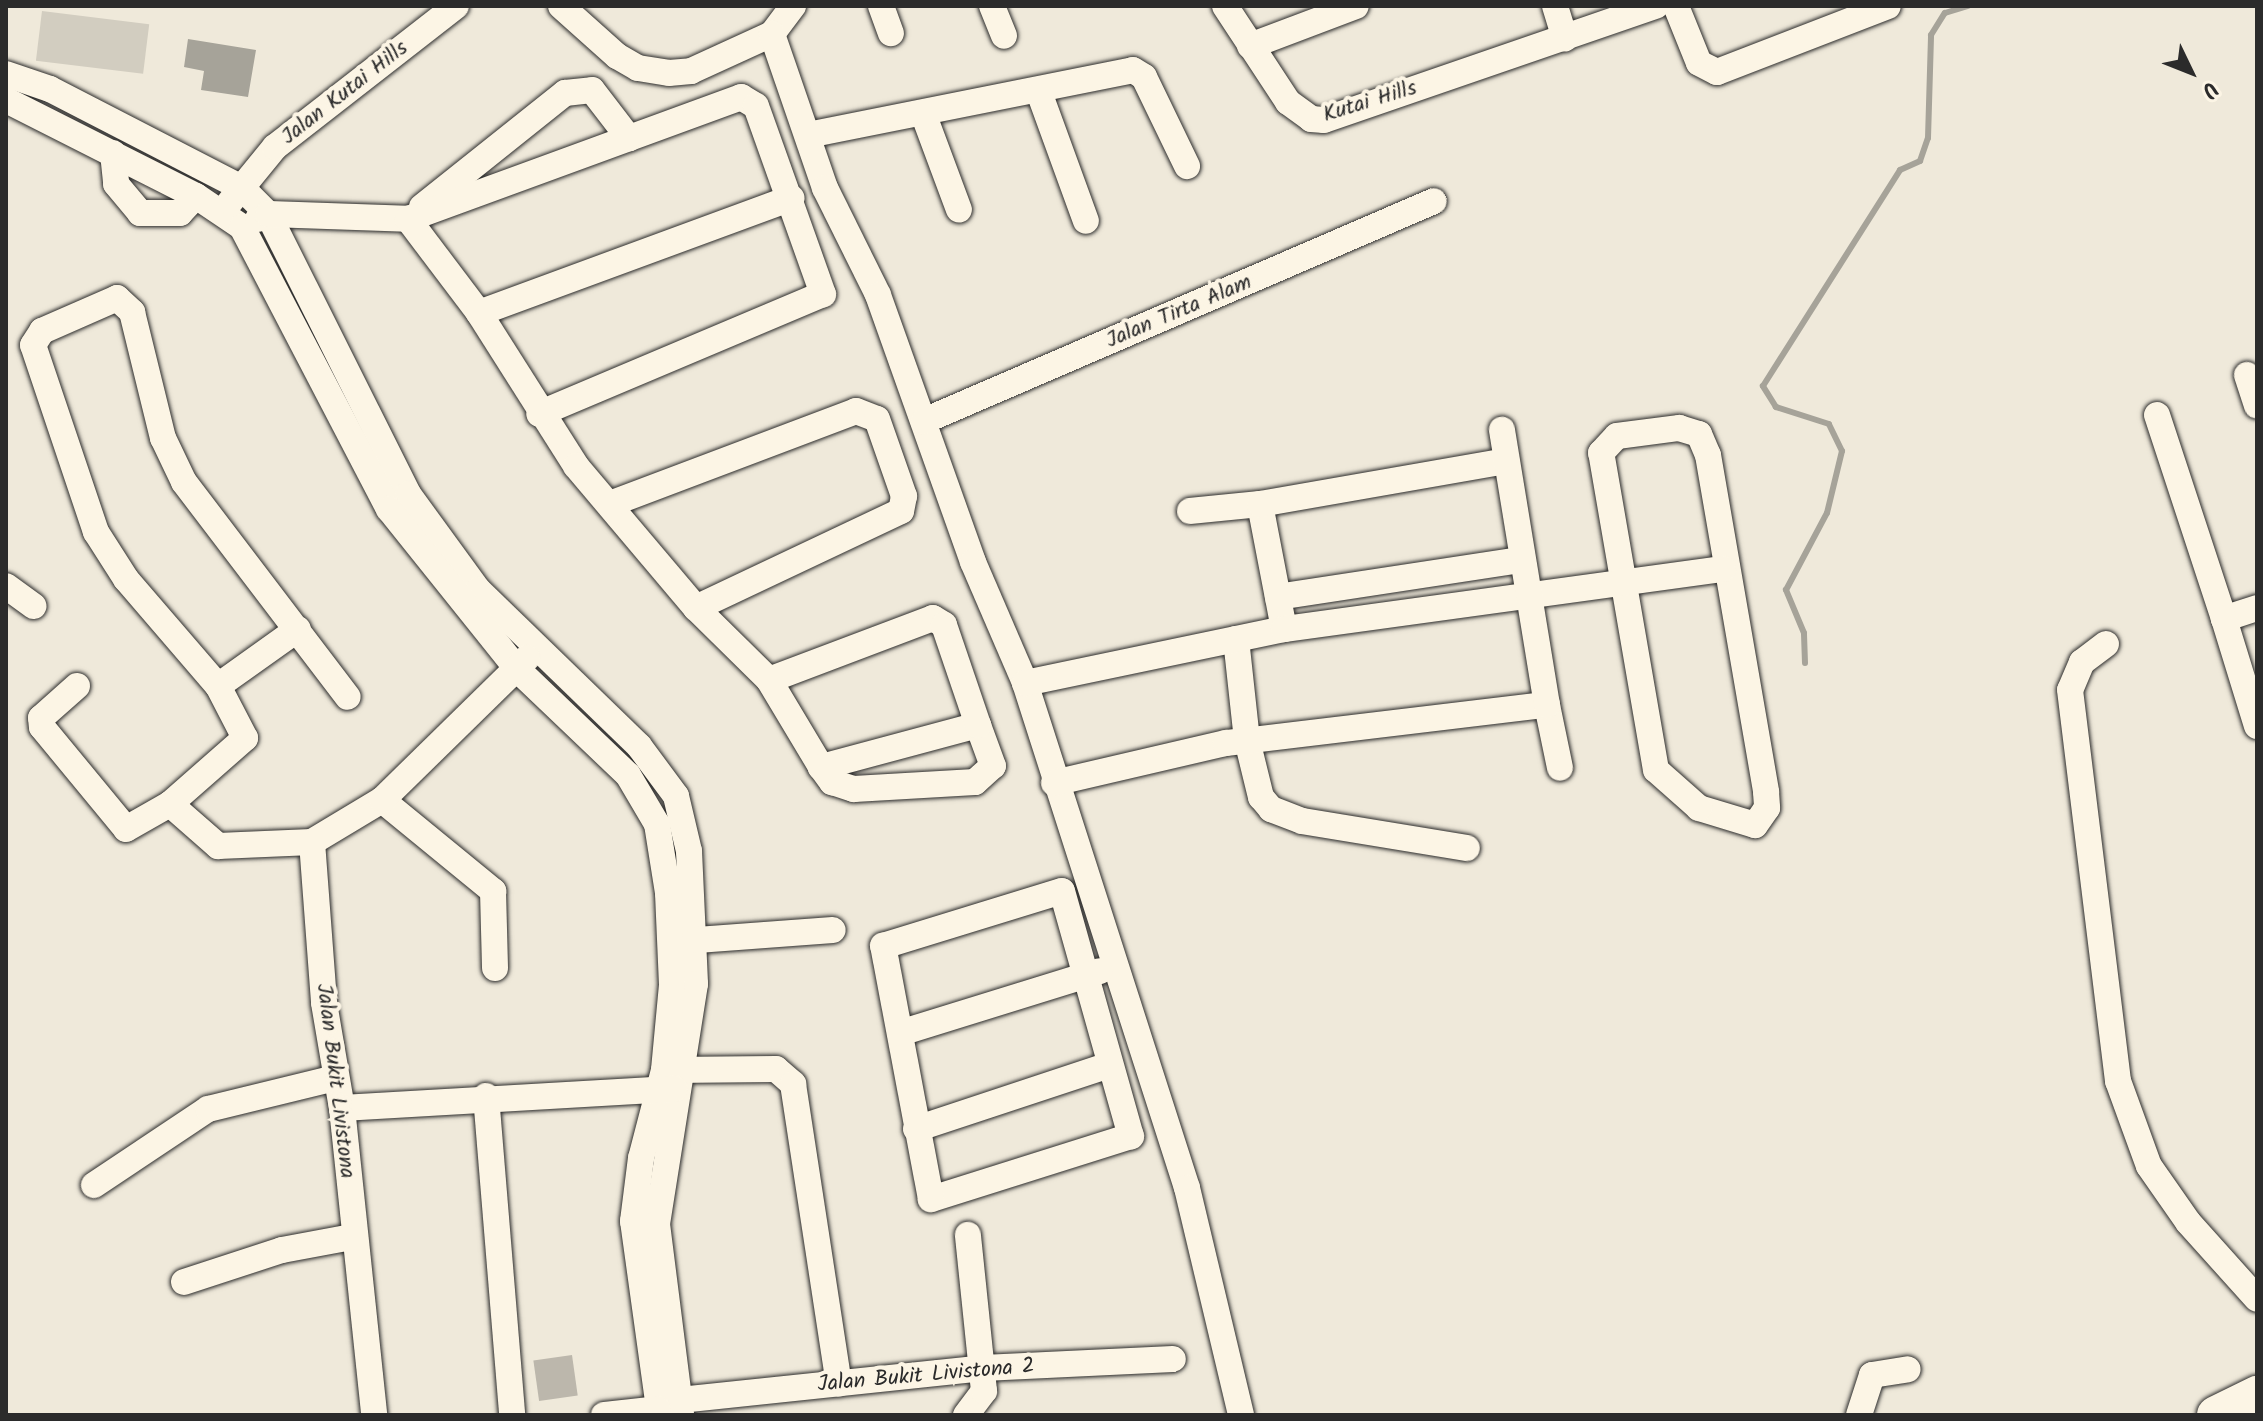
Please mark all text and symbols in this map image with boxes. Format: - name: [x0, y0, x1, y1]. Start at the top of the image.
- north arrow: [2151, 32, 2231, 112]
- street label: Jalan Kutai Hills: [276, 35, 414, 151]
- text: U: [2192, 72, 2226, 105]
- street label: Kutai Hills: [1320, 75, 1420, 129]
- street label: Jalan Tirta Alam: [1102, 269, 1256, 355]
- street label: Jalan Bukit Livistona: [310, 982, 360, 1180]
- street label: Jalan Bukit Livistona 2: [816, 1353, 1036, 1399]

